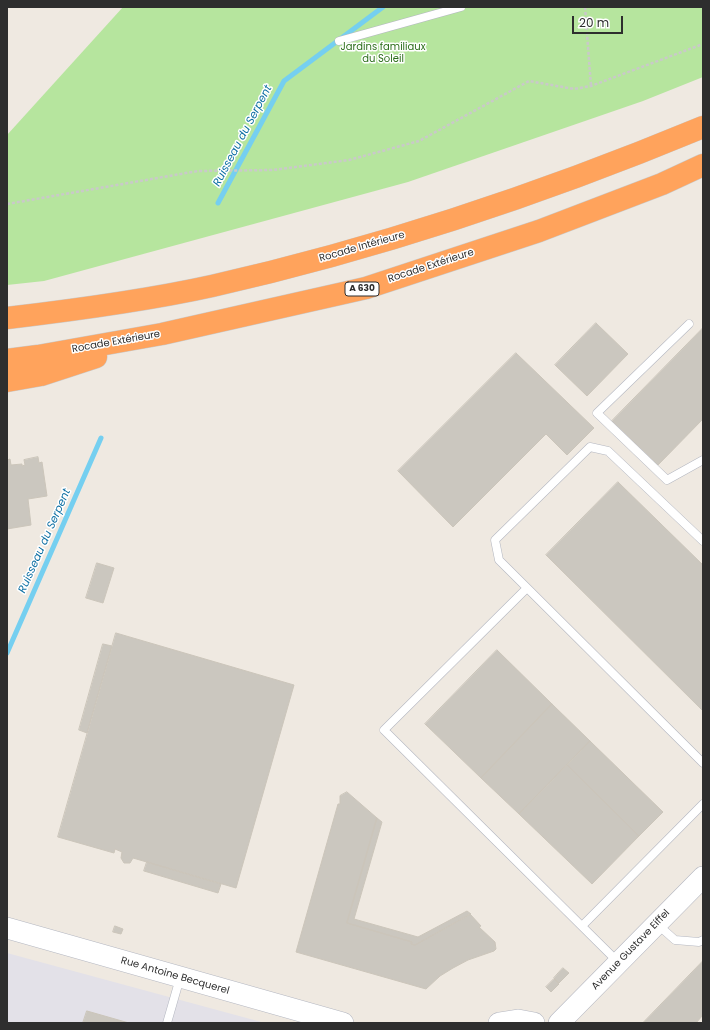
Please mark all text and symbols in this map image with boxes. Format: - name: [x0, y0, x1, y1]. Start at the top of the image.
- scale bar: [574, 8, 625, 34]
- text: 20 m: [579, 14, 609, 31]
- park label: Jardins familiaux du Soleil: [341, 41, 425, 64]
- water label: Ruisseau du Serpent: [211, 83, 275, 189]
- street label: Rocade Intérieure: [318, 229, 406, 265]
- street label: Rocade Extérieure: [387, 246, 475, 286]
- road number: A 630: [345, 282, 379, 296]
- street label: Rocade Extérieure: [71, 328, 161, 356]
- water label: Ruisseau du Serpent: [16, 487, 74, 595]
- street label: Avenue Gustave Eiffel: [589, 907, 673, 993]
- street label: Rue Antoine Becquerel: [119, 955, 231, 997]

